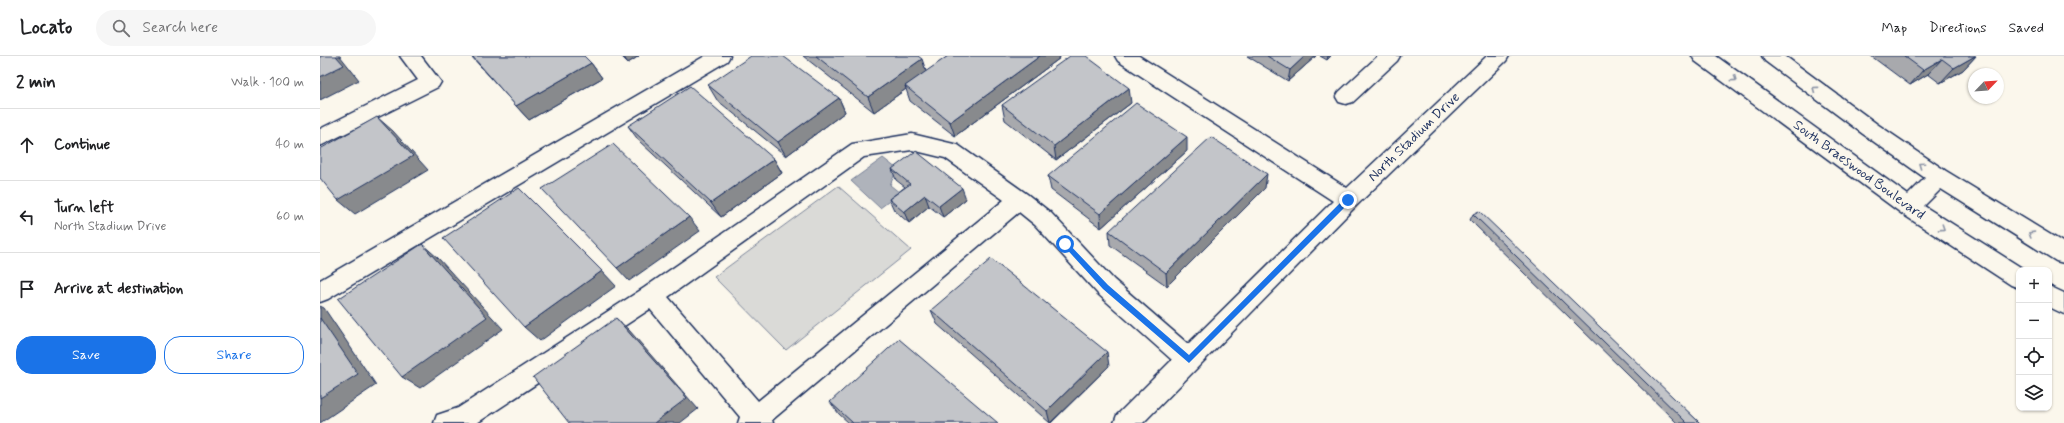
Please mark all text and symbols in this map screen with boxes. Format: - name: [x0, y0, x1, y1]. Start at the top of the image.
- search box: [96, 10, 376, 46]
- text: Locato: [20, 15, 72, 40]
- icon: search: [110, 17, 132, 39]
- text: Search here: [142, 18, 218, 38]
- text: Map: [1881, 19, 1907, 37]
- text: Directions: [1929, 19, 1987, 37]
- text: Saved: [2009, 19, 2044, 37]
- north arrow: [1968, 68, 2004, 104]
- text: 2 min: [16, 71, 56, 93]
- text: Walk · 100 m: [231, 74, 304, 91]
- one-way arrow: [1729, 74, 1736, 81]
- one-way arrow: [1812, 86, 1819, 94]
- street label: North Stadium Drive: [1364, 89, 1464, 185]
- street label: South Braeswood Boulevard: [1789, 116, 1929, 224]
- icon: ahead: [16, 134, 38, 156]
- text: Continue: [54, 135, 110, 155]
- text: 40 m: [275, 136, 304, 153]
- one-way arrow: [1918, 162, 1925, 169]
- route end: [1339, 191, 1357, 209]
- text: Turn left: [54, 198, 114, 218]
- icon: left: [16, 206, 38, 228]
- text: 60 m: [276, 208, 304, 225]
- text: North Stadium Drive: [54, 218, 166, 235]
- one-way arrow: [1937, 223, 1944, 230]
- one-way arrow: [2028, 231, 2035, 239]
- route start: [1056, 235, 1074, 253]
- map controls: [2016, 267, 2052, 411]
- button: +: [2016, 267, 2052, 303]
- icon: arrive: [16, 278, 38, 300]
- text: Arrive at destination: [54, 279, 183, 299]
- button: −: [2016, 303, 2052, 339]
- button: Save: [16, 336, 156, 374]
- button: Share: [164, 336, 304, 374]
- button: locate: [2016, 339, 2052, 375]
- button: layers: [2016, 375, 2052, 411]

